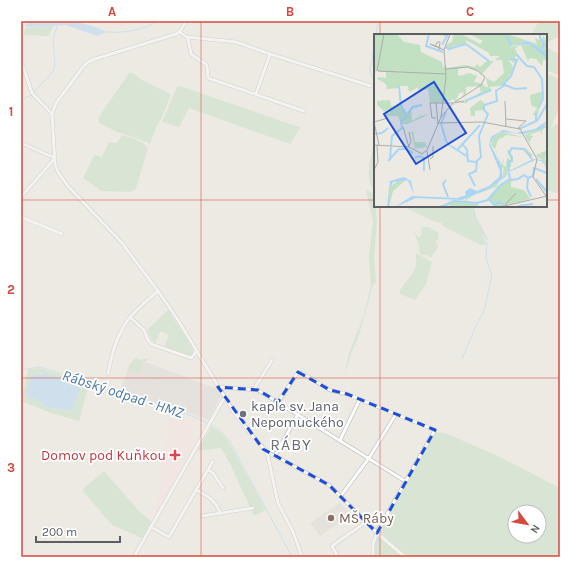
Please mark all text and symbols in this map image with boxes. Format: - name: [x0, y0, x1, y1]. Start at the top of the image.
- text: A: [108, 4, 116, 19]
- text: B: [286, 4, 294, 19]
- text: C: [466, 4, 474, 19]
- inset map: [374, 34, 547, 207]
- text: 1: [9, 104, 13, 119]
- text: 2: [7, 282, 15, 297]
- water label: Rábský odpad - HMZ: [60, 366, 187, 422]
- place label: kaple sv. Jana Nepomuckého: [251, 398, 344, 431]
- marker: kaple sv. Jana Nepomuckého: [238, 409, 248, 419]
- district label: RÁBY: [270, 435, 312, 454]
- place label: Domov pod Kuňkou: [41, 447, 166, 464]
- marker: Domov pod Kuňkou: [169, 449, 181, 461]
- text: 3: [7, 460, 15, 475]
- north arrow: [507, 504, 547, 544]
- place label: MŠ Ráby: [339, 510, 394, 527]
- marker: MŠ Ráby: [326, 513, 336, 523]
- scale bar: [36, 518, 120, 544]
- text: N: [527, 522, 543, 536]
- text: 200 m: [42, 525, 77, 539]

